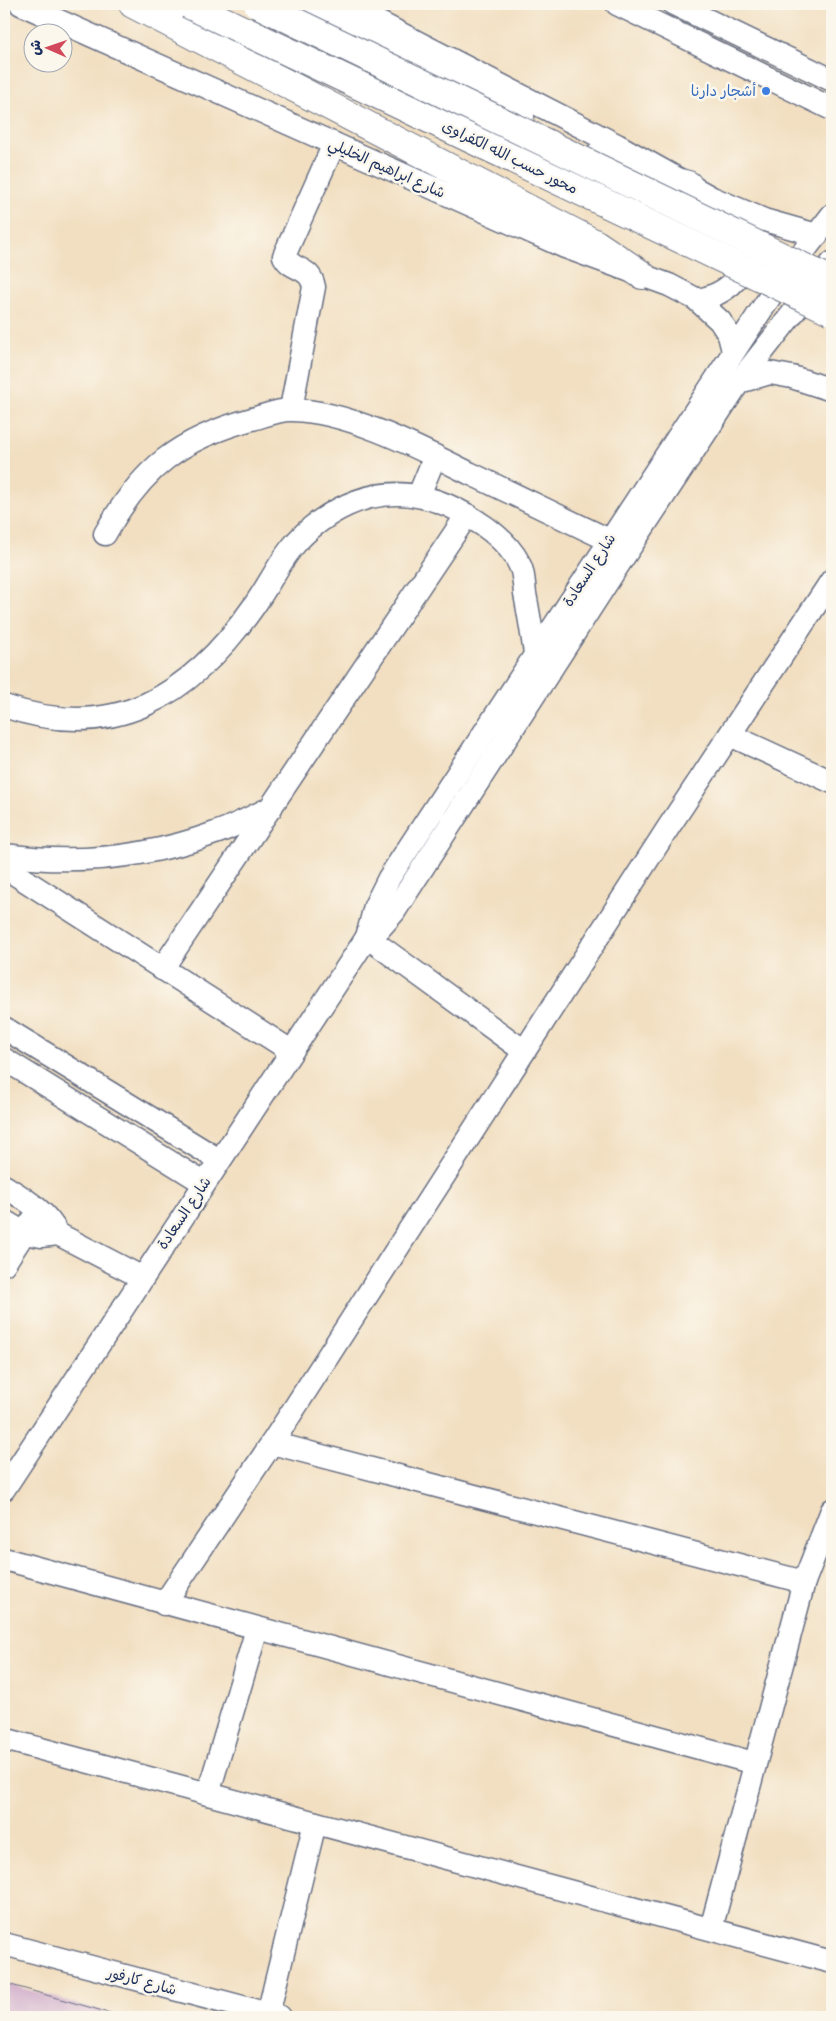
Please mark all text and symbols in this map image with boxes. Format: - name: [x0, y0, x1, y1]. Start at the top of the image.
- north arrow: [22, 22, 72, 72]
- text: ش: [23, 39, 48, 56]
- place label: أشجار دارنا: [691, 78, 756, 104]
- marker: أشجار دارنا: [760, 85, 772, 97]
- street label: محور حسب الله الكفراوى: [438, 113, 582, 201]
- street label: شارع ابراهيم الخليلي: [324, 131, 450, 205]
- street label: شارع السعادة: [555, 528, 623, 612]
- street label: شارع السعادة: [150, 1171, 218, 1255]
- street label: شارع كارفور: [103, 1959, 180, 2003]

